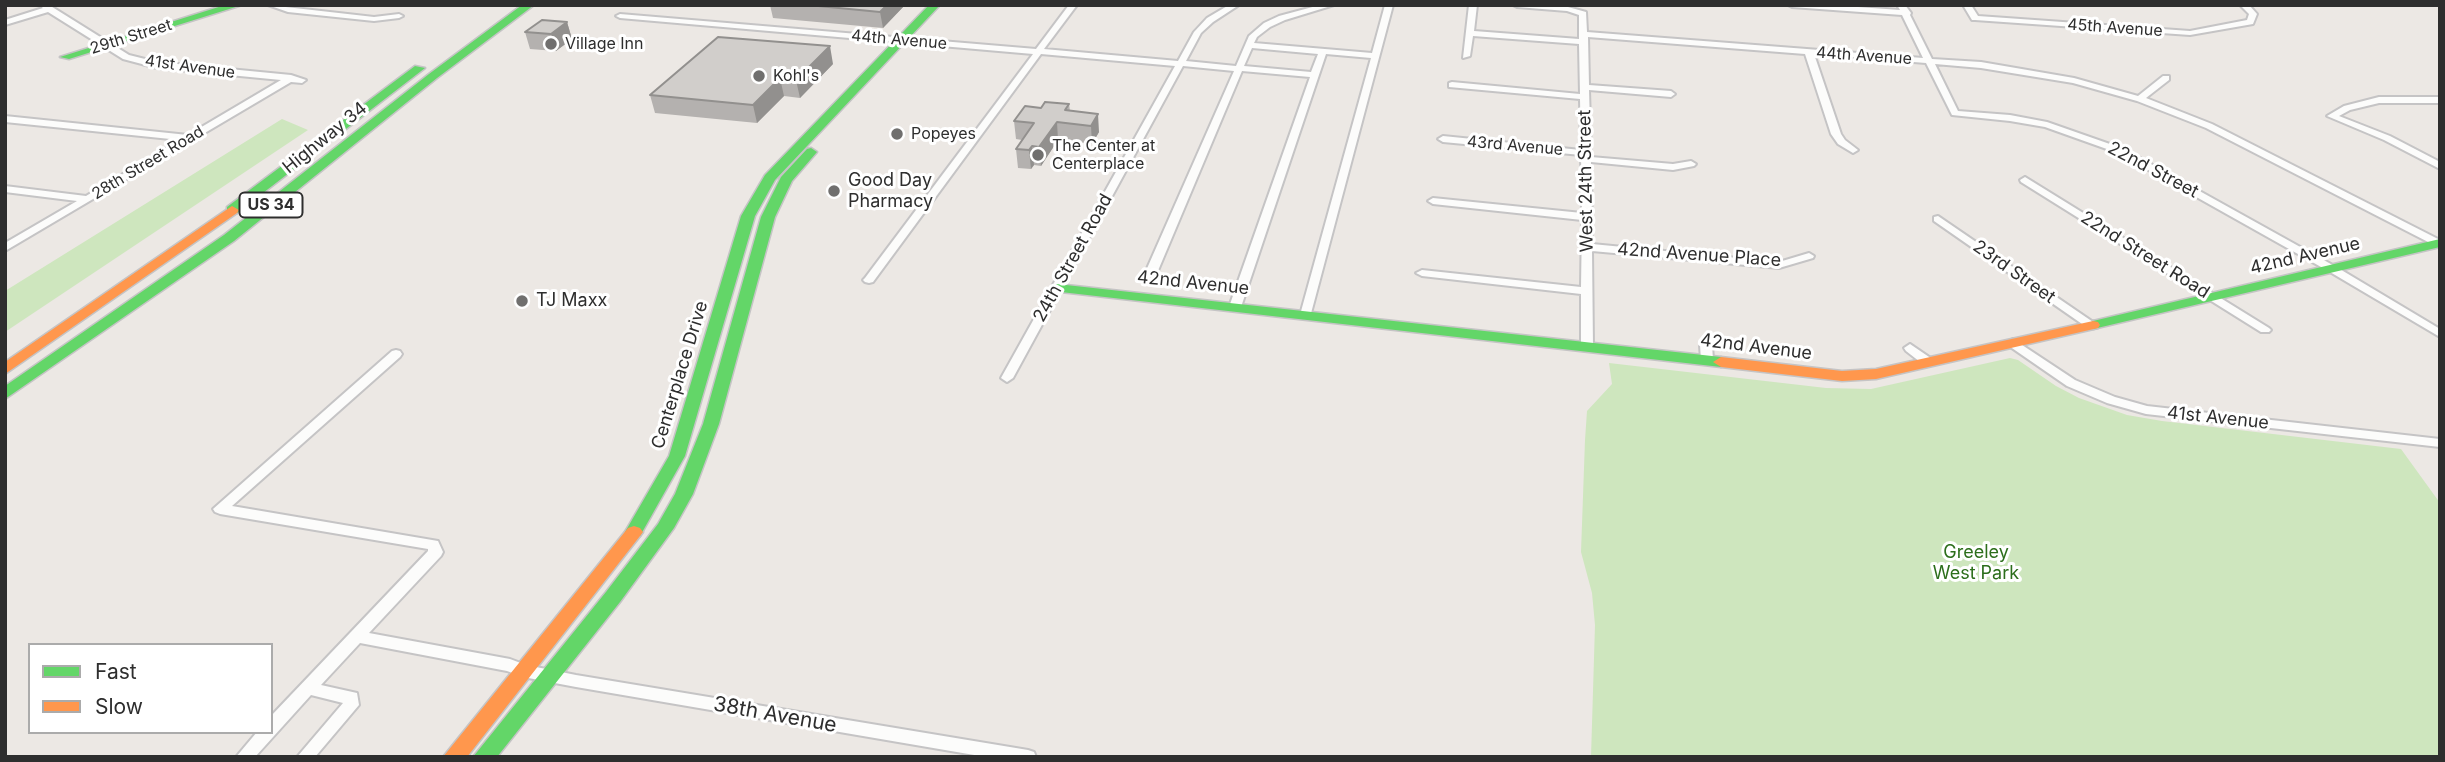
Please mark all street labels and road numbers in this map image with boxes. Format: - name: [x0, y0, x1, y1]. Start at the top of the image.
- street label: 45th Avenue: [2067, 15, 2163, 41]
- street label: 29th Street: [88, 16, 174, 58]
- street label: 44th Avenue: [850, 26, 948, 54]
- street label: 44th Avenue: [1815, 43, 1913, 69]
- street label: 41st Avenue: [144, 51, 236, 83]
- street label: Highway 34: [279, 98, 371, 178]
- street label: West 24th Street: [1574, 110, 1598, 252]
- street label: 28th Street Road: [89, 122, 207, 204]
- street label: 43rd Avenue: [1466, 132, 1564, 160]
- street label: 22nd Street: [2104, 137, 2202, 203]
- street label: 24th Street Road: [1029, 190, 1117, 326]
- road number: US 34: [240, 192, 302, 218]
- street label: 22nd Street Road: [2077, 207, 2213, 303]
- street label: 42nd Avenue: [2248, 233, 2362, 279]
- street label: 23rd Street: [1969, 236, 2059, 308]
- street label: 42nd Avenue Place: [1616, 238, 1782, 272]
- street label: 42nd Avenue: [1136, 266, 1250, 300]
- street label: Centerplace Drive: [647, 298, 713, 452]
- street label: 42nd Avenue: [1699, 329, 1813, 365]
- street label: 41st Avenue: [2166, 402, 2270, 434]
- street label: 38th Avenue: [711, 692, 839, 738]

